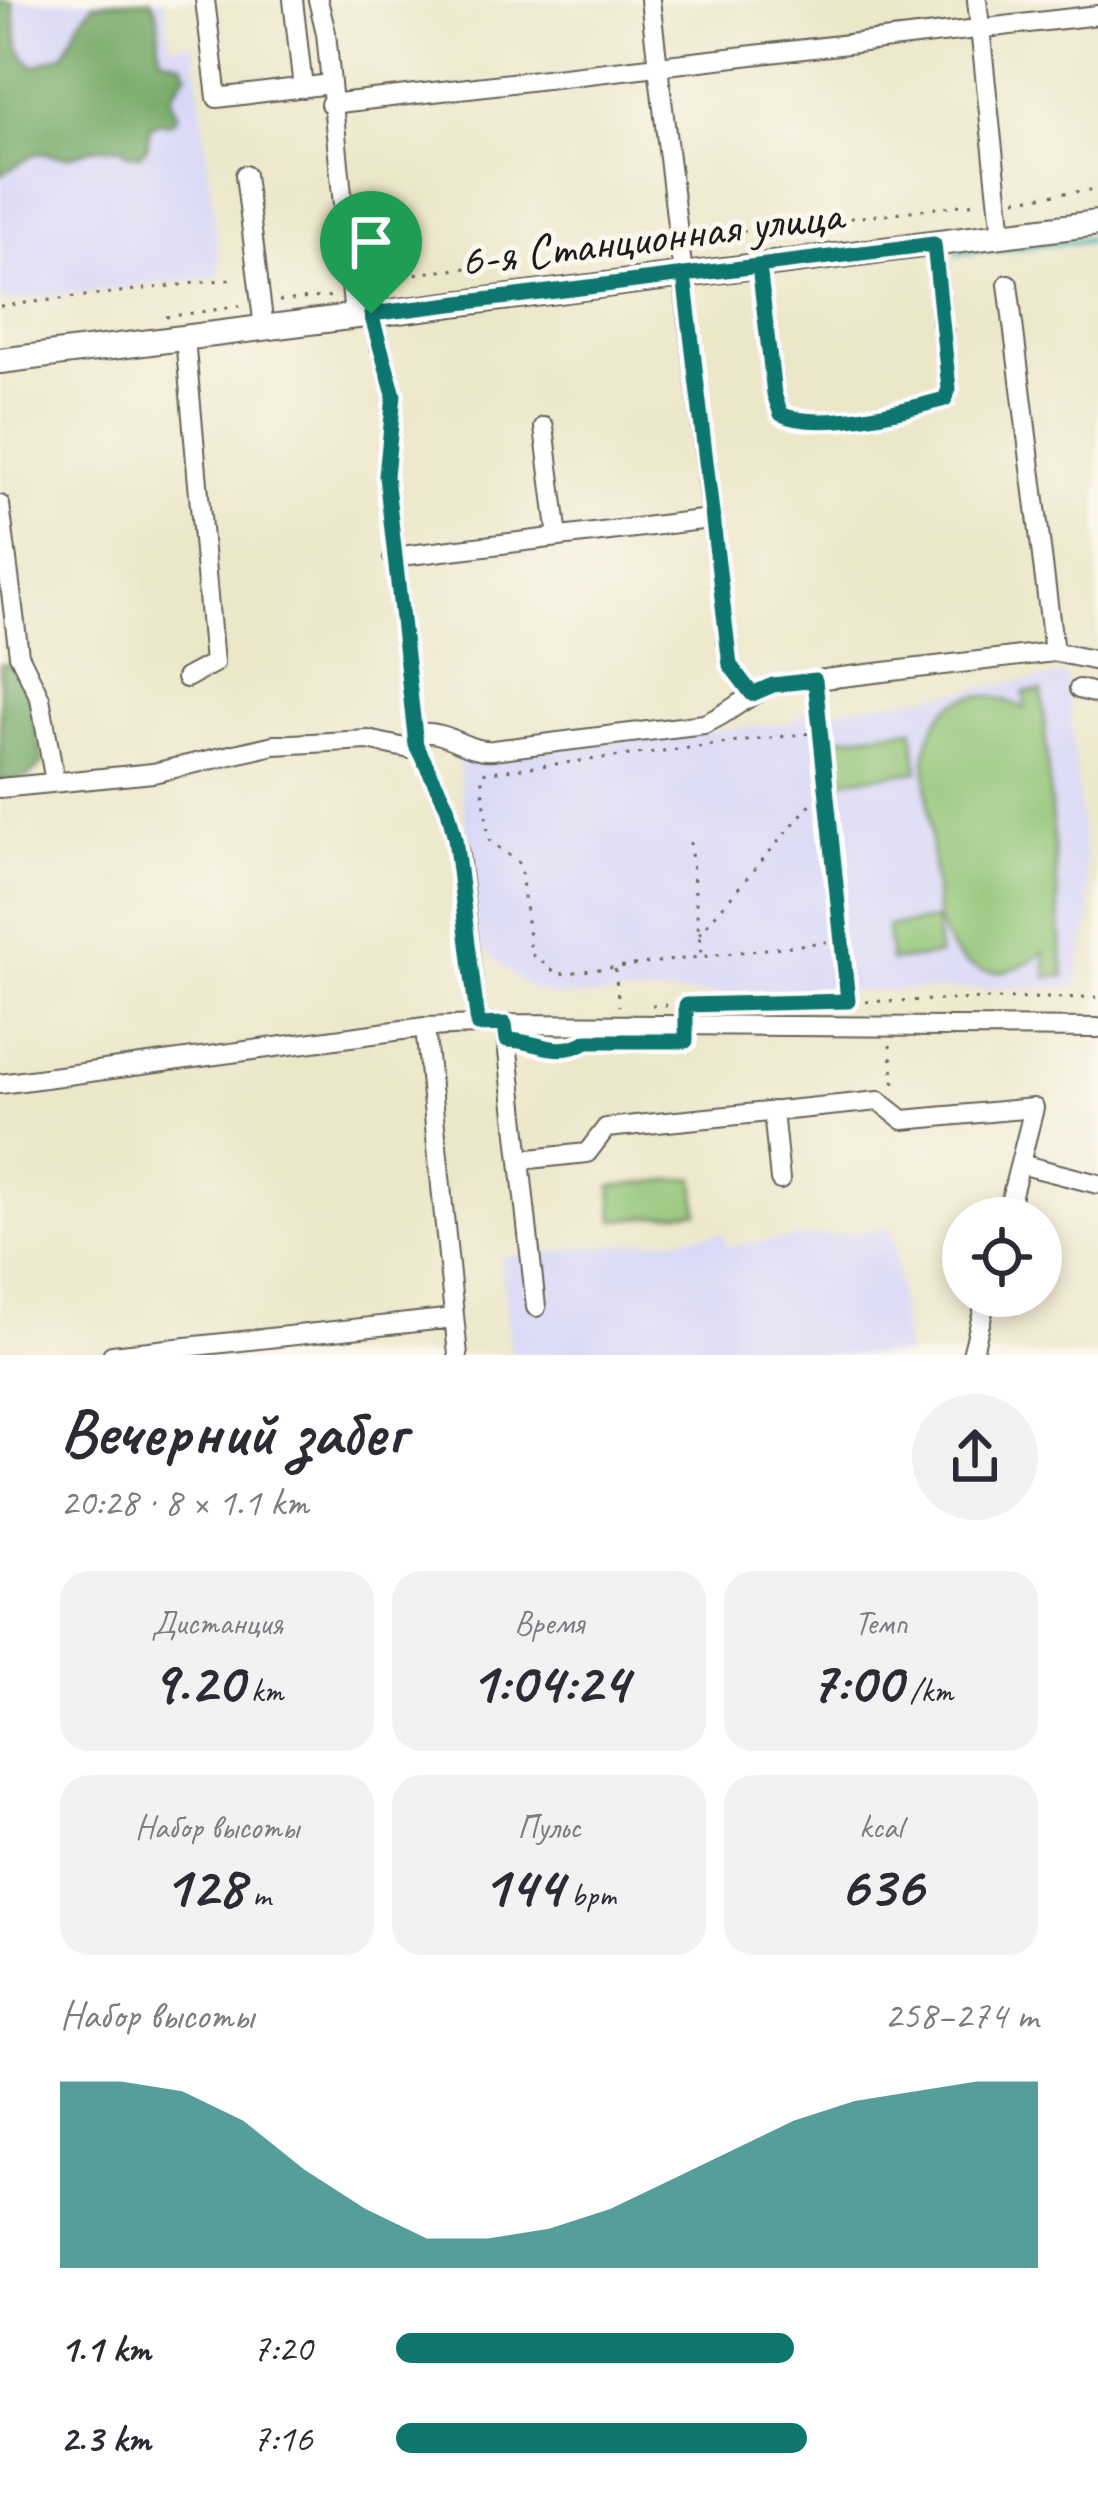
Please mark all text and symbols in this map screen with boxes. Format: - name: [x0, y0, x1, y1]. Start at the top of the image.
- street label: 6-я Станционная улица: [457, 183, 850, 290]
- pin: [320, 191, 422, 314]
- icon: arrive: [338, 209, 404, 275]
- map controls: [942, 1197, 1062, 1317]
- button: locate: [942, 1197, 1062, 1317]
- text: Вечерний забег: [60, 1391, 405, 1474]
- button: share: [912, 1394, 1038, 1520]
- text: 20:28 · 8 × 1.1 km: [60, 1478, 308, 1527]
- text: Дистанция: [151, 1602, 283, 1644]
- text: Время: [514, 1602, 584, 1644]
- text: Темп: [854, 1602, 908, 1644]
- text: 9.20: [151, 1644, 243, 1720]
- text: 1:04:24: [470, 1644, 628, 1720]
- text: 7:00: [809, 1644, 902, 1720]
- text: km: [243, 1670, 283, 1712]
- text: /km: [902, 1670, 953, 1712]
- text: Набор высоты: [135, 1806, 299, 1848]
- text: Пульс: [517, 1806, 581, 1848]
- text: kcal: [859, 1806, 903, 1848]
- text: 128: [163, 1848, 244, 1924]
- text: 144: [482, 1848, 563, 1924]
- text: 636: [839, 1848, 923, 1924]
- text: m: [244, 1874, 271, 1916]
- text: bpm: [563, 1874, 616, 1916]
- text: Набор высоты: [60, 1991, 254, 2040]
- text: 258–274 m: [884, 1991, 1038, 2040]
- text: 1.1 km: [60, 2324, 151, 2373]
- text: 7:20: [252, 2324, 312, 2373]
- text: 2.3 km: [60, 2414, 151, 2463]
- text: 7:16: [252, 2414, 312, 2463]

